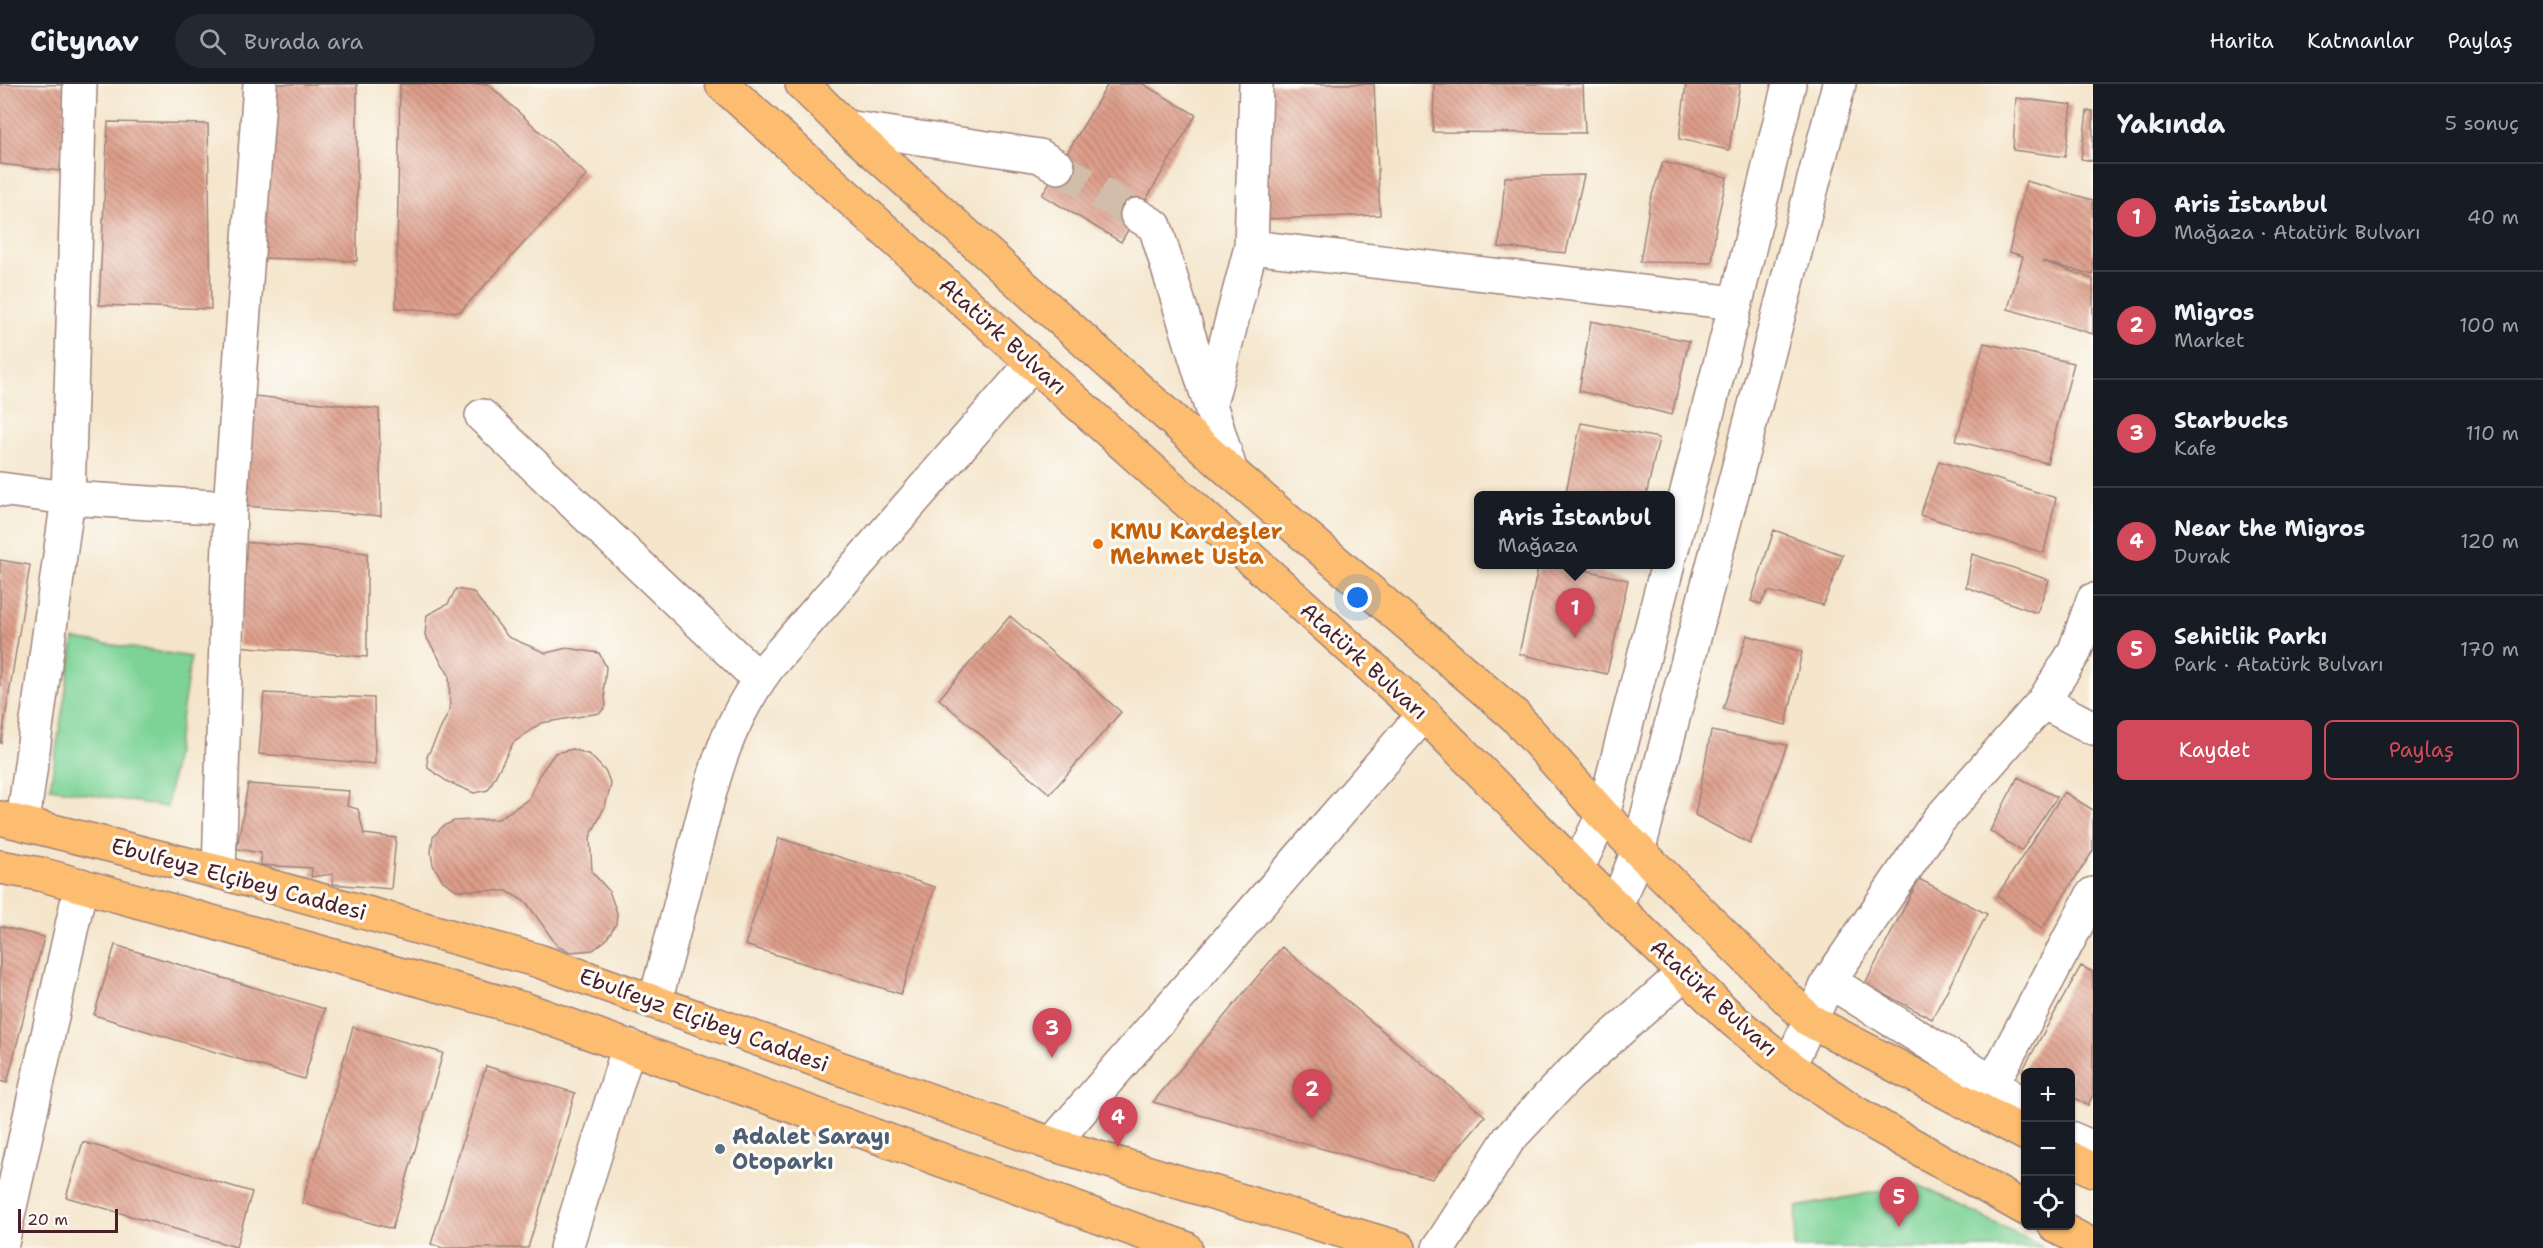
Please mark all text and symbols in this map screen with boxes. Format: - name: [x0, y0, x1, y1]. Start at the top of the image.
- search box: [175, 14, 595, 68]
- text: Citynav: [30, 22, 139, 60]
- icon: search: [196, 25, 229, 58]
- text: Burada ara: [244, 27, 363, 56]
- text: Harita: [2209, 27, 2274, 55]
- text: Katmanlar: [2307, 27, 2414, 55]
- text: Paylaş: [2447, 27, 2513, 55]
- text: Yakında: [2117, 106, 2225, 141]
- text: 5 sonuç: [2445, 110, 2519, 136]
- text: Aris İstanbul: [2174, 190, 2327, 219]
- text: 1: [2132, 204, 2141, 230]
- text: 40 m: [2467, 204, 2519, 230]
- text: Mağaza · Atatürk Bulvarı: [2174, 219, 2421, 245]
- street label: Atatürk Bulvarı: [933, 271, 1073, 401]
- text: Migros: [2174, 298, 2254, 327]
- text: 2: [2130, 312, 2144, 338]
- text: 100 m: [2459, 312, 2519, 338]
- text: Market: [2174, 327, 2245, 353]
- text: Starbucks: [2174, 406, 2288, 435]
- text: 3: [2130, 420, 2144, 446]
- text: 110 m: [2465, 420, 2519, 446]
- text: Kafe: [2174, 435, 2217, 461]
- popup: [1474, 491, 1675, 569]
- text: Aris İstanbul: [1498, 503, 1651, 532]
- text: Near the Migros: [2174, 514, 2365, 543]
- place label: KMU Kardeşler Mehmet Usta: [1110, 517, 1283, 571]
- text: 4: [2130, 528, 2144, 554]
- text: 120 m: [2460, 528, 2519, 554]
- text: Mağaza: [1498, 532, 1578, 558]
- marker: KMU Kardeşler Mehmet Usta: [1091, 537, 1105, 551]
- text: Durak: [2174, 543, 2231, 569]
- your location: [1343, 583, 1372, 612]
- pin: 1: [1556, 588, 1594, 638]
- street label: Atatürk Bulvarı: [1294, 596, 1434, 726]
- text: Sehitlik Parkı: [2174, 622, 2327, 651]
- text: 5: [2130, 636, 2143, 662]
- text: 170 m: [2460, 636, 2519, 662]
- text: Park · Atatürk Bulvarı: [2174, 651, 2384, 677]
- button: Kaydet: [2117, 720, 2312, 780]
- button: Paylaş: [2324, 720, 2519, 780]
- street label: Ebulfeyz Elçibey Caddesi: [108, 831, 370, 927]
- street label: Atatürk Bulvarı: [1644, 933, 1784, 1063]
- street label: Ebulfeyz Elçibey Caddesi: [575, 961, 833, 1079]
- pin: 3: [1032, 1008, 1072, 1058]
- map controls: [2021, 1068, 2075, 1230]
- button: +: [2021, 1068, 2075, 1122]
- pin: 2: [1292, 1070, 1332, 1119]
- pin: 4: [1098, 1098, 1138, 1147]
- place label: Adalet Sarayı Otoparkı: [732, 1122, 890, 1176]
- button: −: [2021, 1122, 2075, 1176]
- marker: Adalet Sarayı Otoparkı: [713, 1142, 727, 1156]
- button: locate: [2021, 1176, 2075, 1230]
- pin: 5: [1880, 1178, 1918, 1227]
- scale bar: [18, 1206, 118, 1234]
- text: 20 m: [27, 1209, 68, 1230]

